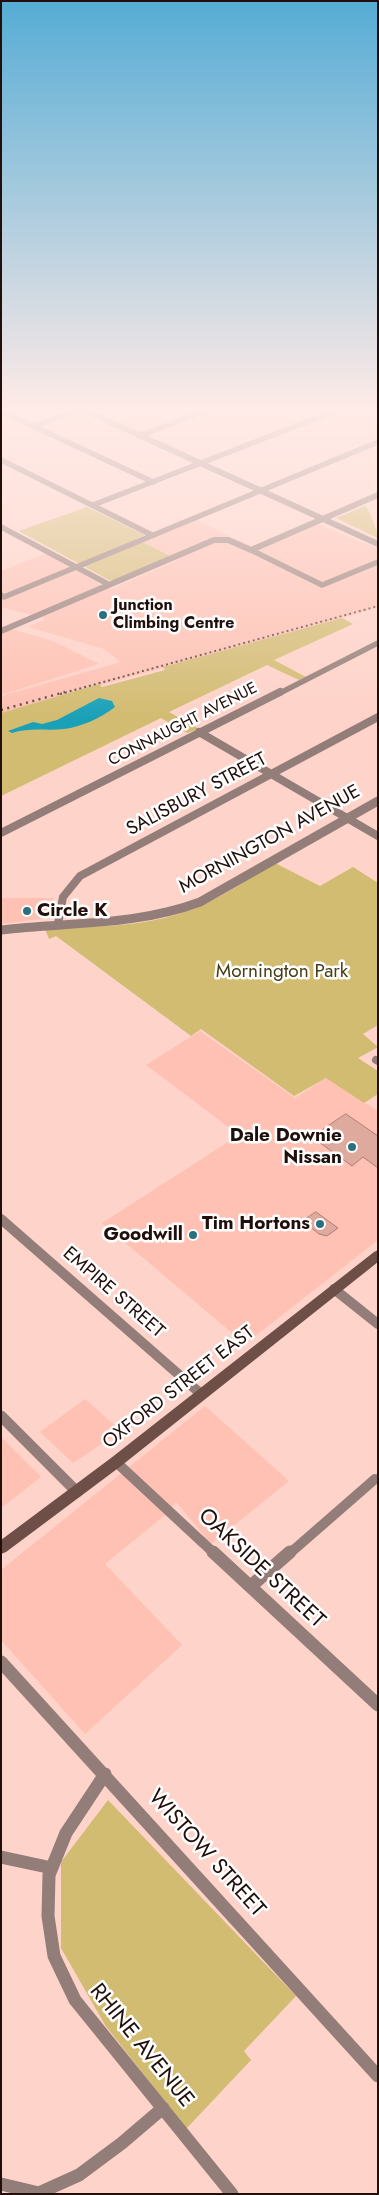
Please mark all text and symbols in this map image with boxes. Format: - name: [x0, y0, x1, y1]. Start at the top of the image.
- place label: Junction Climbing Centre: [113, 596, 234, 634]
- marker: Junction Climbing Centre: [97, 609, 109, 621]
- street label: CONNAUGHT AVENUE: [105, 679, 261, 771]
- street label: SALISBURY STREET: [123, 748, 271, 842]
- street label: MORNINGTON AVENUE: [176, 781, 364, 899]
- place label: Circle K: [37, 900, 107, 922]
- marker: Circle K: [21, 905, 33, 917]
- park label: Mornington Park: [216, 961, 348, 983]
- place label: Dale Downie Nissan: [230, 1125, 342, 1169]
- marker: Dale Downie Nissan: [346, 1141, 358, 1153]
- place label: Tim Hortons: [202, 1213, 310, 1235]
- marker: Tim Hortons: [314, 1218, 326, 1230]
- place label: Goodwill: [103, 1224, 183, 1246]
- marker: Goodwill: [187, 1229, 199, 1241]
- street label: EMPIRE STREET: [57, 1243, 169, 1343]
- street label: OXFORD STREET EAST: [99, 1322, 259, 1454]
- street label: OAKSIDE STREET: [192, 1503, 330, 1635]
- street label: WISTOW STREET: [142, 1785, 270, 1923]
- street label: RHINE AVENUE: [83, 1979, 199, 2113]

